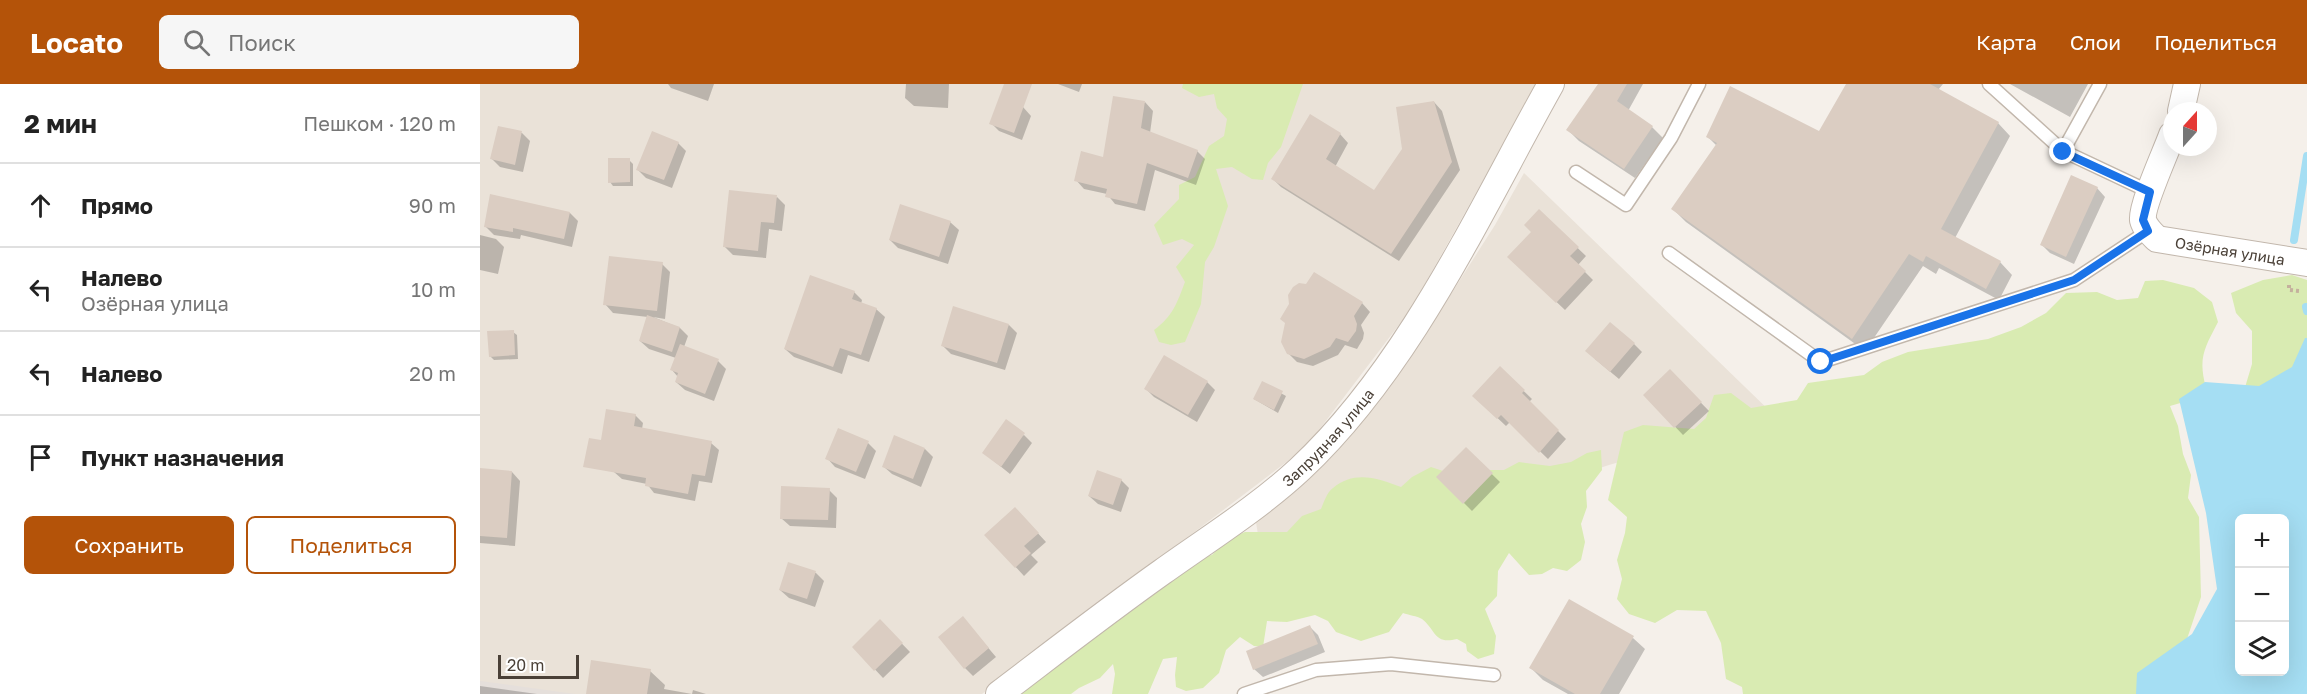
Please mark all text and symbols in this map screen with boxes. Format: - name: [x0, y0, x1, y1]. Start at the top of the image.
- search box: [159, 15, 579, 69]
- text: Locato: [30, 26, 123, 59]
- icon: search: [180, 26, 213, 59]
- text: Поиск: [228, 29, 296, 56]
- text: Карта: [1976, 29, 2037, 55]
- text: Слои: [2070, 29, 2121, 55]
- text: Поделиться: [2154, 29, 2277, 55]
- north arrow: [2163, 102, 2217, 156]
- text: 2 мин: [24, 108, 97, 139]
- text: Пешком · 120 m: [303, 111, 456, 135]
- route end: [2049, 138, 2075, 164]
- icon: ahead: [24, 189, 57, 222]
- text: Прямо: [81, 192, 153, 219]
- text: 90 m: [409, 193, 456, 217]
- street label: Озёрная улица: [2174, 233, 2286, 268]
- text: Налево: [81, 264, 163, 291]
- icon: left: [24, 273, 57, 306]
- text: 10 m: [411, 277, 456, 301]
- text: Озёрная улица: [81, 291, 229, 315]
- route start: [1807, 348, 1833, 374]
- icon: left: [24, 357, 57, 390]
- text: Налево: [81, 360, 163, 387]
- text: 20 m: [409, 361, 456, 385]
- street label: Запрудная улица: [1278, 385, 1377, 490]
- icon: arrive: [24, 441, 57, 474]
- text: Пункт назначения: [81, 444, 284, 471]
- map controls: [2235, 514, 2289, 676]
- button: +: [2235, 514, 2289, 568]
- button: Сохранить: [24, 516, 234, 574]
- button: Поделиться: [246, 516, 456, 574]
- button: −: [2235, 568, 2289, 622]
- button: layers: [2235, 622, 2289, 676]
- scale bar: [498, 652, 579, 680]
- text: 20 m: [507, 655, 544, 675]

